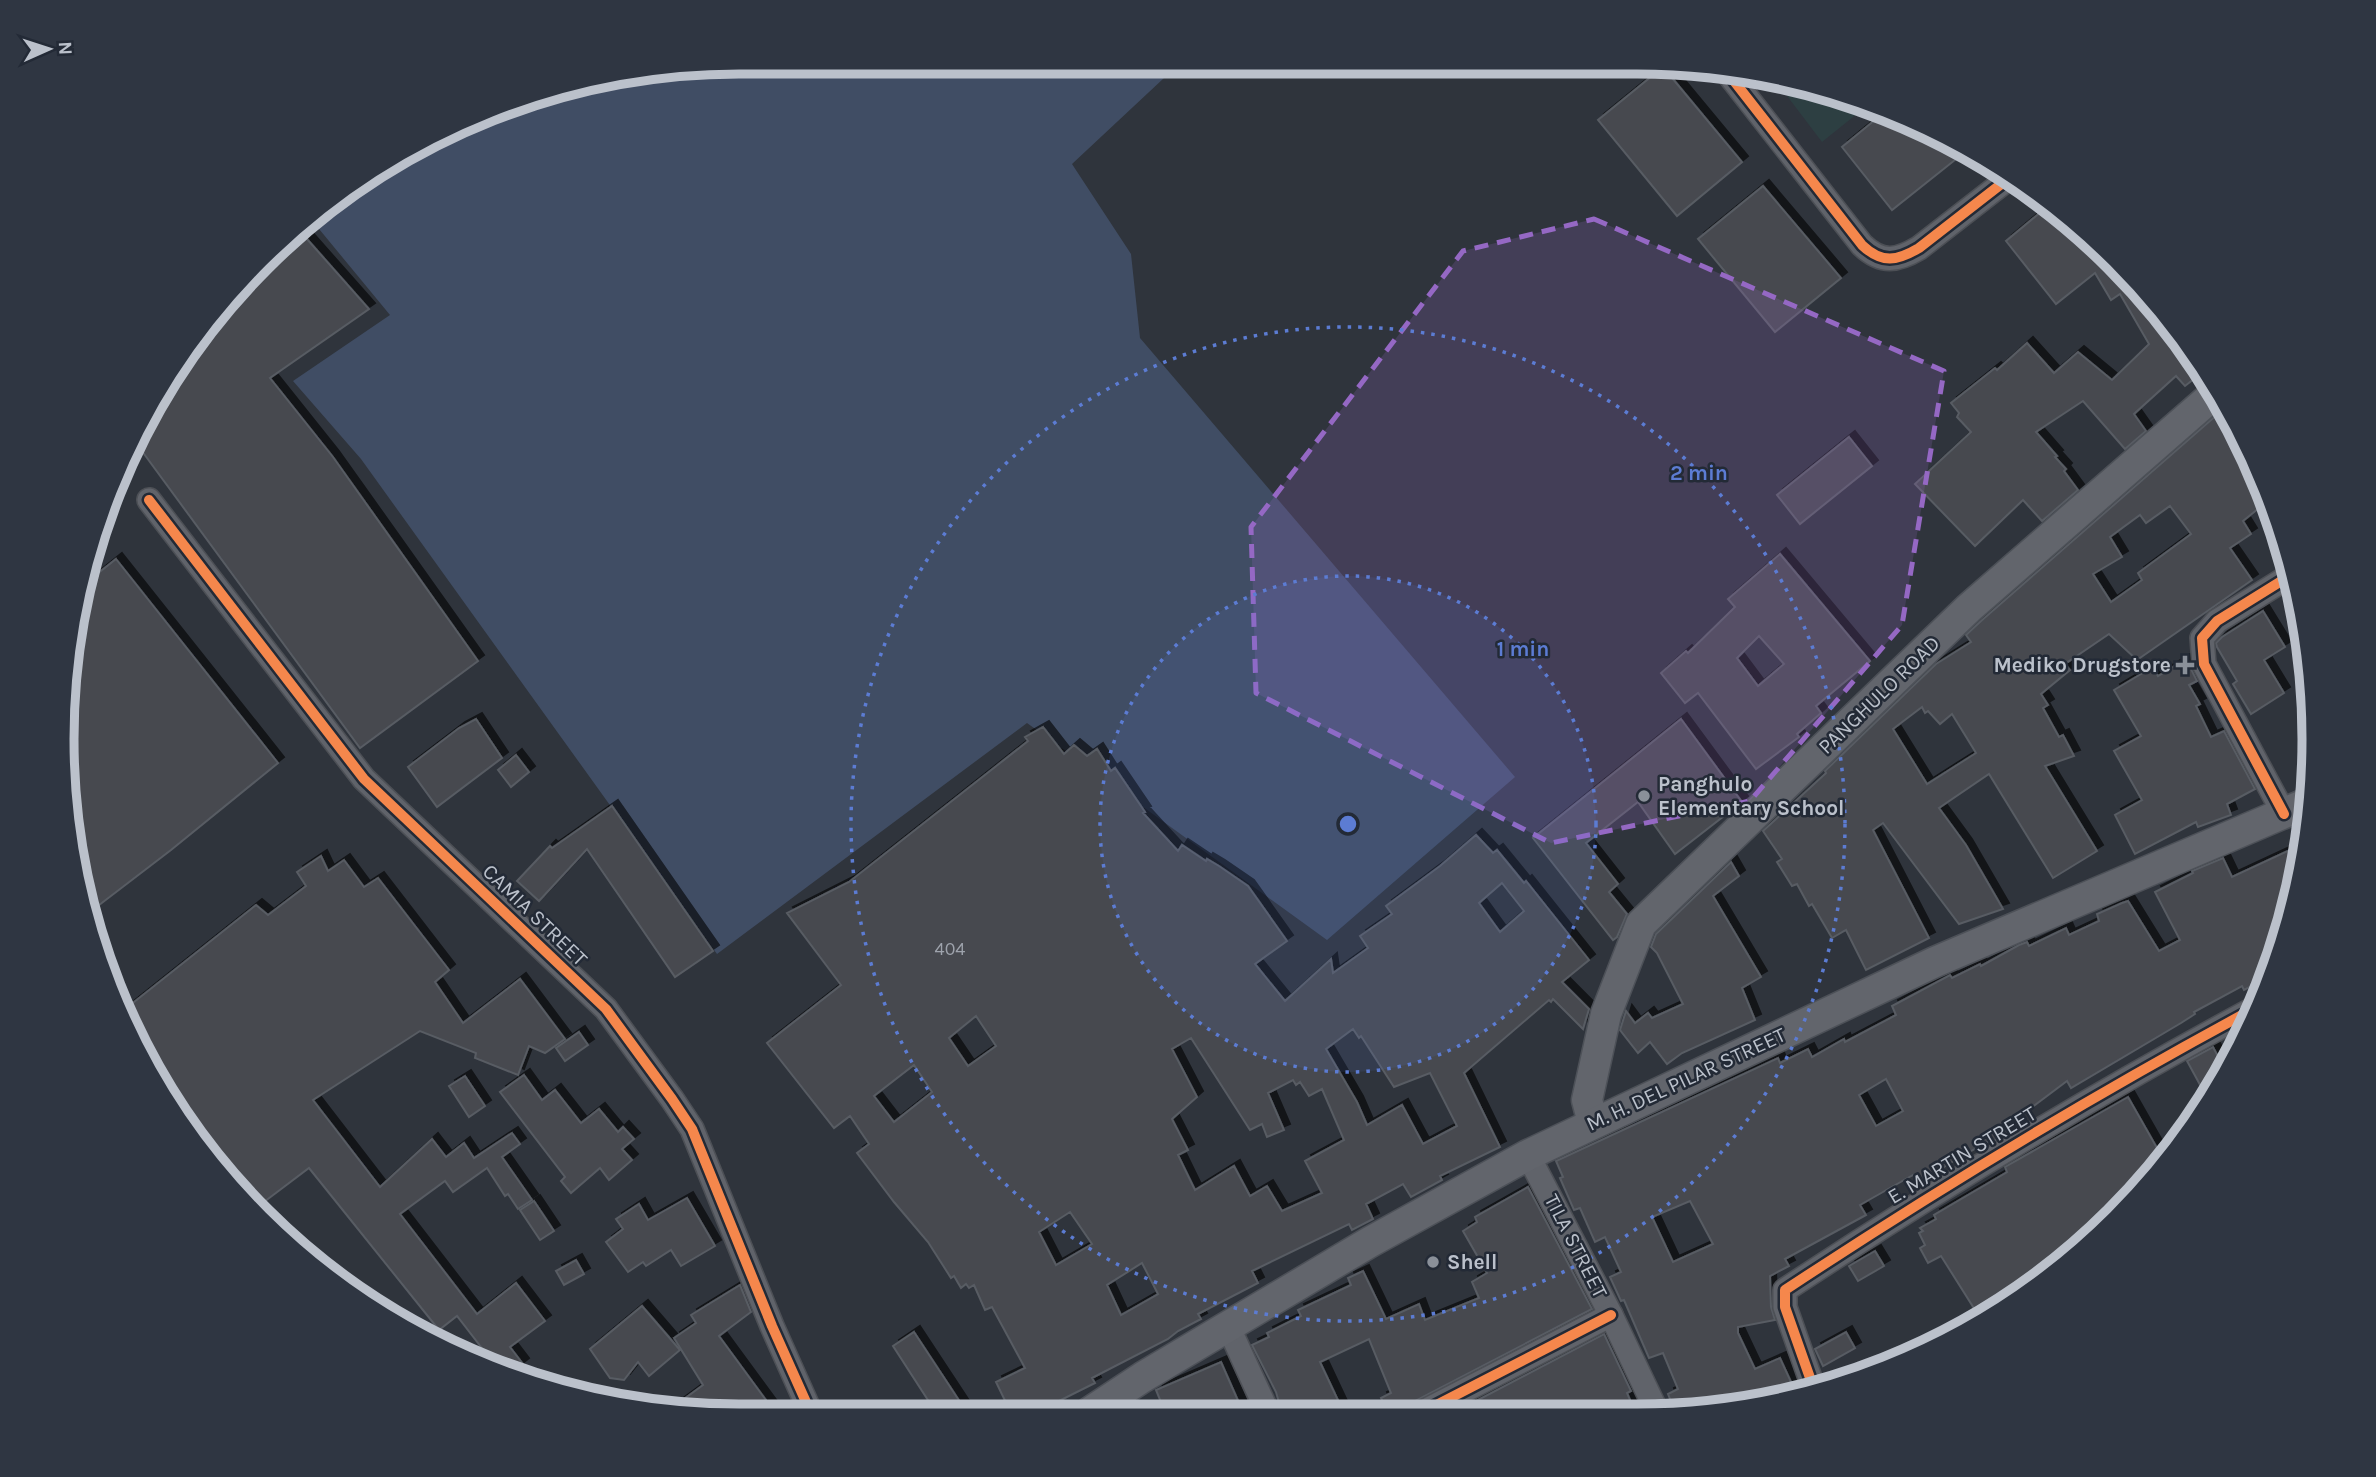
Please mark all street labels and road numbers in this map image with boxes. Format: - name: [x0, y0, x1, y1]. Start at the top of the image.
- street label: PANGHULO ROAD: [1813, 631, 1945, 759]
- street label: CAMIA STREET: [478, 859, 593, 971]
- street label: M. H. DEL PILAR STREET: [1583, 1022, 1790, 1136]
- street label: E. MARTIN STREET: [1883, 1101, 2041, 1209]
- street label: TILA STREET: [1540, 1190, 1613, 1302]

